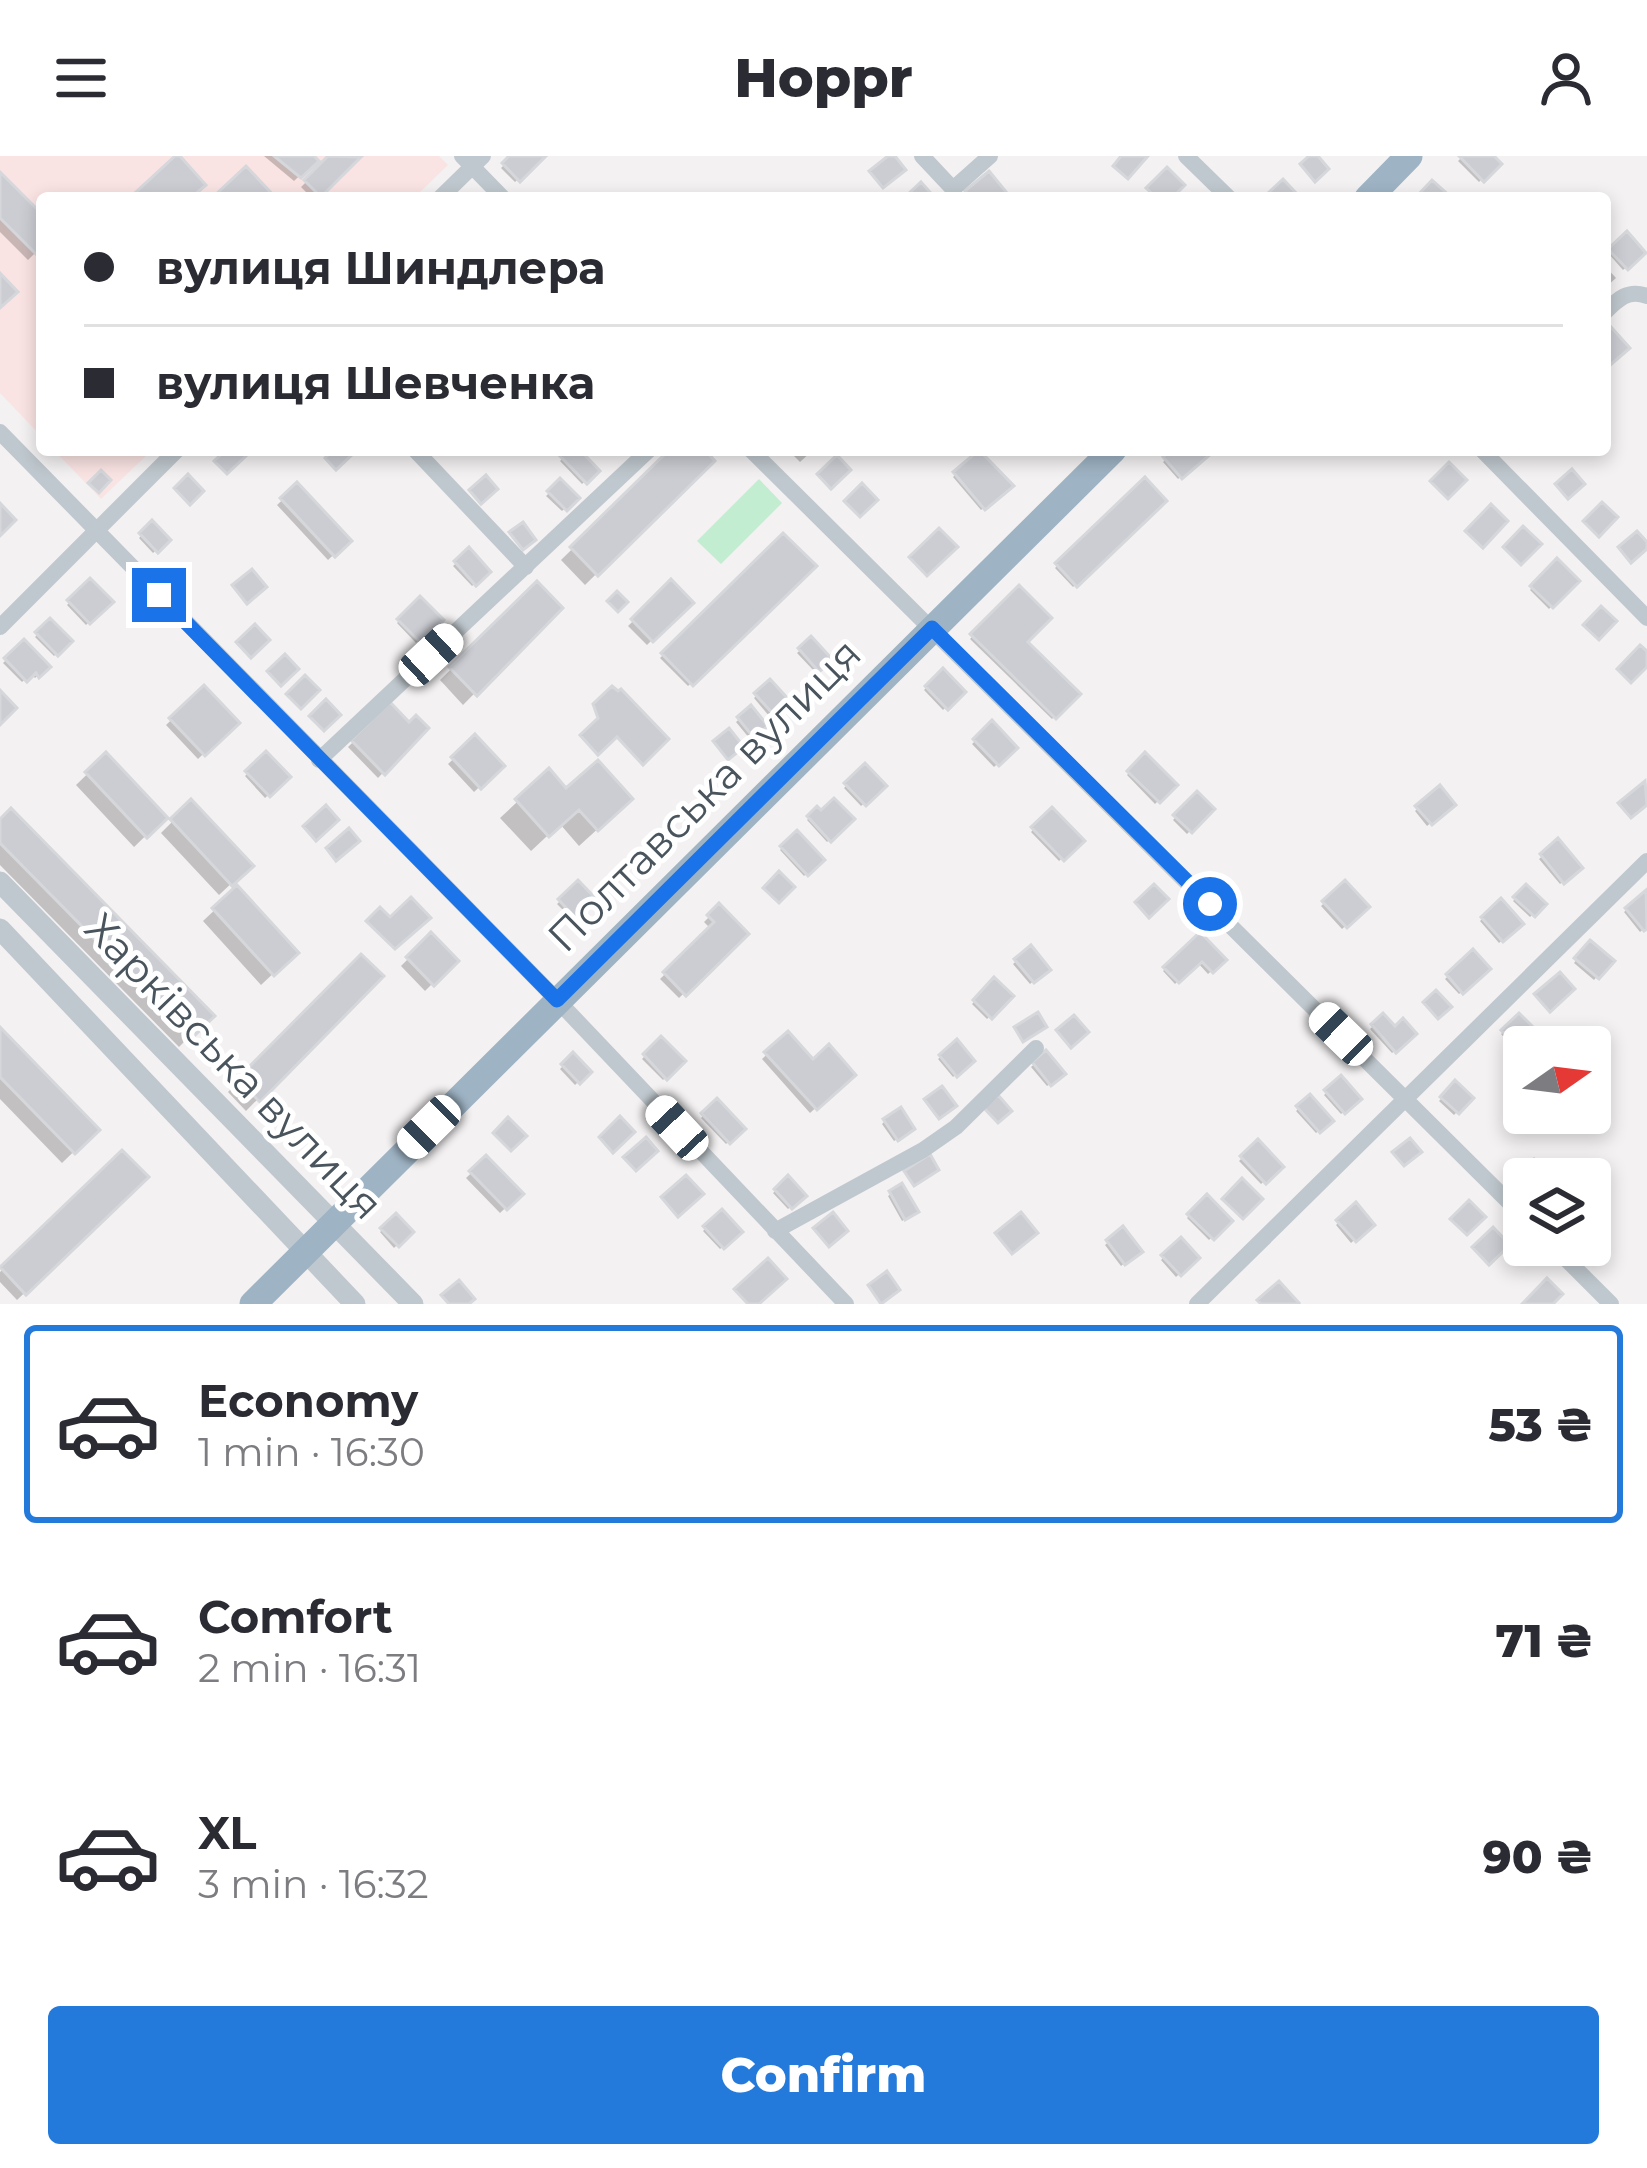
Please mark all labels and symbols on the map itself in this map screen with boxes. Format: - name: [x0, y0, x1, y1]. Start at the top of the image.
- route end: [132, 568, 186, 622]
- car: [392, 617, 470, 693]
- street label: Полтавська вулиця: [536, 627, 872, 963]
- route start: [1183, 877, 1237, 931]
- street label: Харківська вулиця: [74, 902, 394, 1230]
- car: [1303, 996, 1379, 1072]
- north arrow: [1503, 1026, 1611, 1134]
- car: [391, 1089, 467, 1165]
- car: [639, 1089, 715, 1167]

